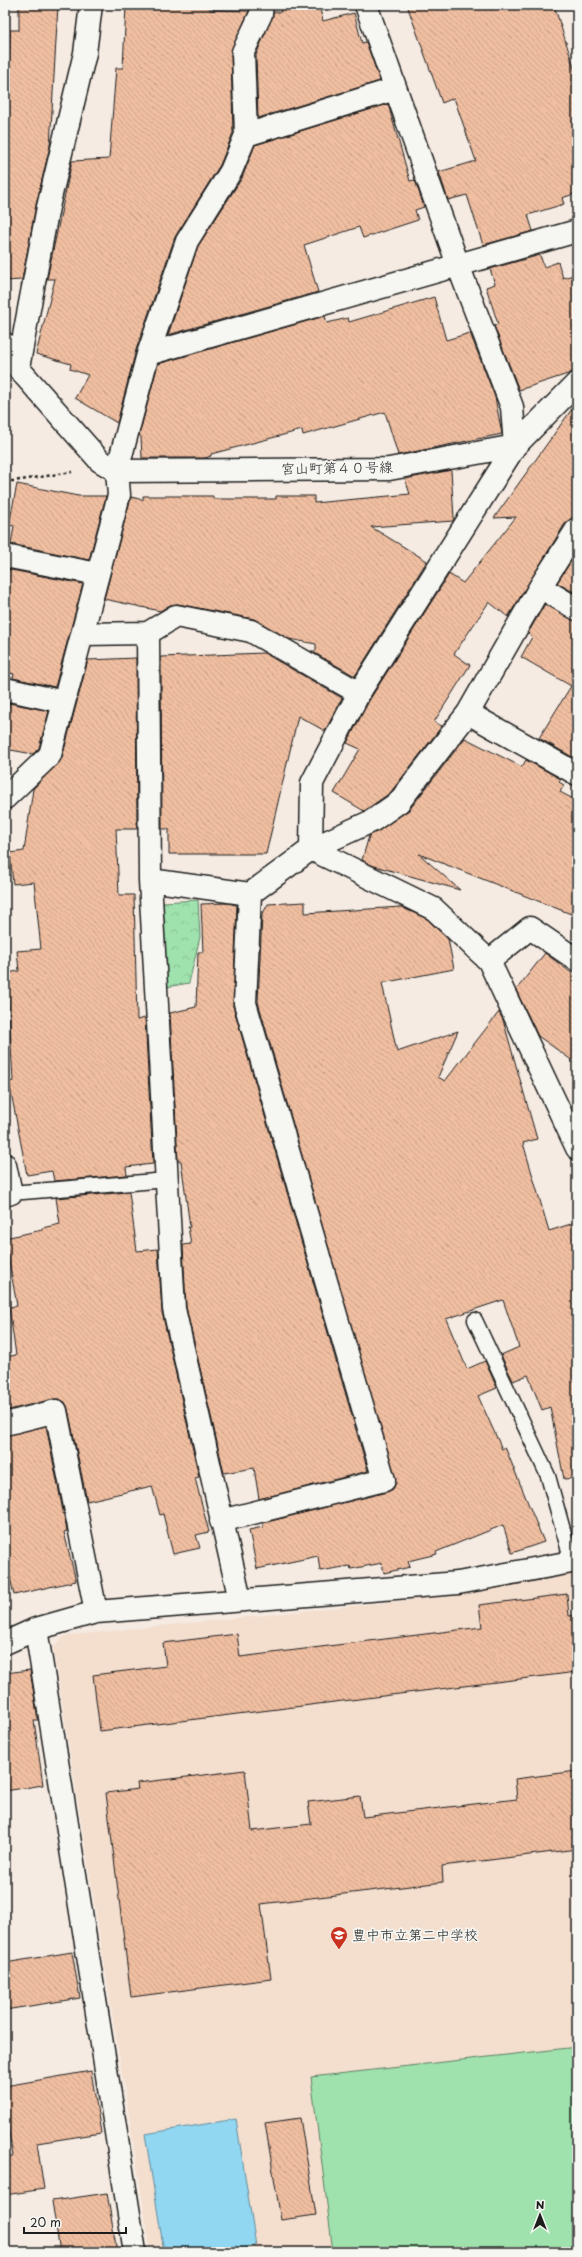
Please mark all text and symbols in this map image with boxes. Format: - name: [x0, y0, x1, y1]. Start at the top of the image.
- street label: 宮山町第４０号線: [281, 456, 393, 479]
- place label: 豊中市立第二中学校: [352, 1924, 478, 1945]
- school or university icon: 豊中市立第二中学校: [329, 1925, 349, 1950]
- north arrow: [520, 2195, 560, 2235]
- text: N: [536, 2196, 545, 2213]
- scale bar: [24, 2209, 126, 2235]
- text: 20 m: [30, 2213, 61, 2231]

